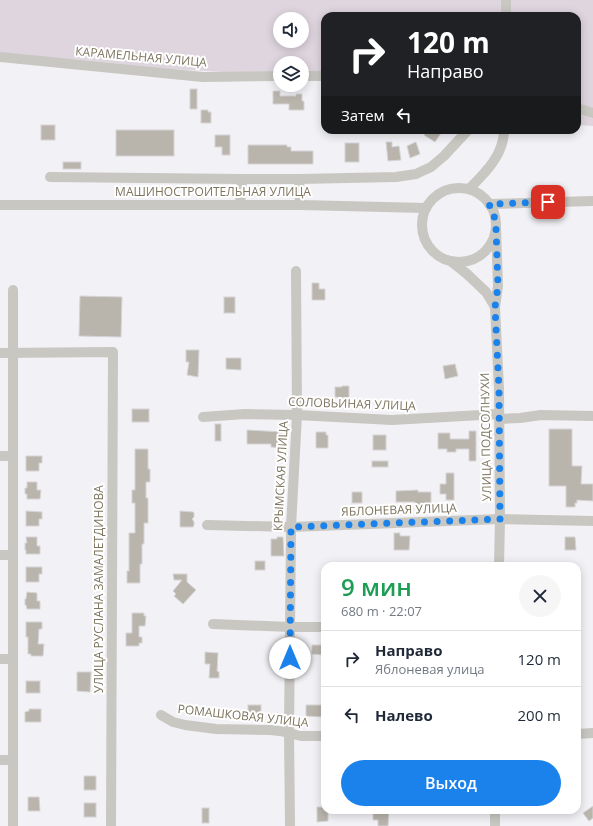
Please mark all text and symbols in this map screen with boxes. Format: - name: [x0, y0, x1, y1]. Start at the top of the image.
- map controls: [273, 12, 309, 92]
- button: sound: [273, 12, 309, 48]
- text: 120 m: [407, 23, 490, 61]
- icon: right: [341, 28, 393, 80]
- street label: КАРАМЕЛЬНАЯ УЛИЦА: [75, 42, 208, 71]
- button: layers: [273, 56, 309, 92]
- text: Направо: [407, 59, 484, 83]
- icon: left: [393, 104, 415, 126]
- text: Затем: [341, 105, 385, 125]
- street label: МАШИНОСТРОИТЕЛЬНАЯ УЛИЦА: [115, 183, 311, 200]
- pin: [531, 185, 565, 219]
- icon: arrive: [537, 191, 559, 213]
- street label: УЛИЦА ПОДСОЛНУХИ: [476, 373, 495, 501]
- street label: СОЛОВЬИНАЯ УЛИЦА: [288, 393, 417, 414]
- street label: КРЫМСКАЯ УЛИЦА: [269, 420, 292, 531]
- street label: УЛИЦА РУСЛАНА ЗАМАЛЕТДИНОВА: [90, 485, 107, 693]
- street label: ЯБЛОНЕВАЯ УЛИЦА: [341, 499, 457, 520]
- text: 9 мин: [341, 570, 412, 603]
- button: close: [519, 575, 561, 617]
- text: 680 m · 22:07: [341, 602, 422, 620]
- position arrow: [269, 637, 311, 679]
- text: Направо: [375, 640, 443, 660]
- icon: right: [341, 648, 363, 670]
- text: 120 m: [517, 649, 561, 669]
- text: Яблоневая улица: [375, 660, 485, 678]
- street label: РОМАШКОВАЯ УЛИЦА: [177, 700, 310, 731]
- icon: left: [341, 704, 363, 726]
- text: Налево: [375, 705, 433, 725]
- text: 200 m: [517, 705, 561, 725]
- button: Выход: [341, 760, 561, 806]

